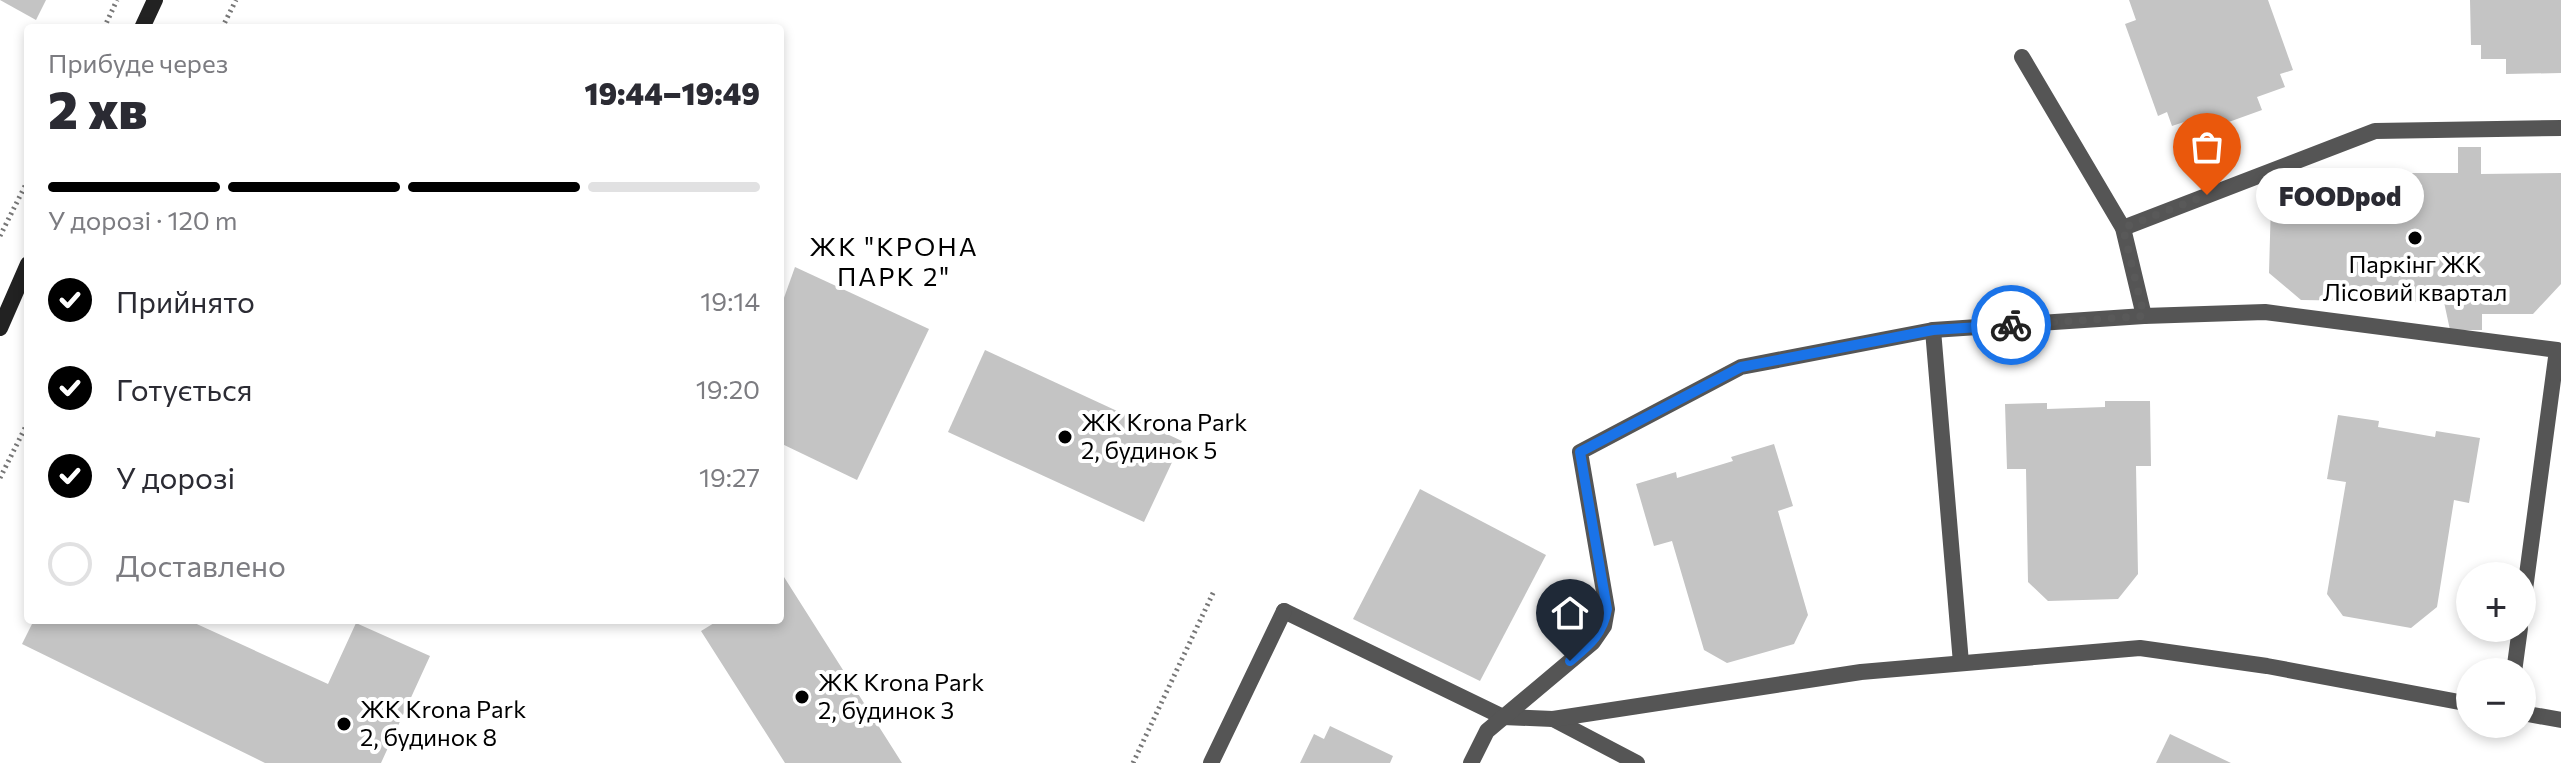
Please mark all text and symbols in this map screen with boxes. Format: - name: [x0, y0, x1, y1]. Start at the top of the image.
- text: Прибуде через: [48, 47, 228, 78]
- text: 19:44–19:49: [584, 74, 760, 111]
- text: 2 хв: [48, 76, 147, 140]
- pin: [2173, 113, 2241, 195]
- icon: bag: [2185, 125, 2229, 169]
- callout: FOODpod: [2255, 167, 2423, 223]
- text: FOODpod: [2279, 180, 2401, 211]
- text: У дорозі · 120 m: [48, 204, 237, 235]
- marker: Паркінг ЖК Лісовий квартал: [2406, 229, 2424, 247]
- district label: ЖК "КРОНА ПАРК 2": [809, 230, 979, 291]
- place label: Паркінг ЖК Лісовий квартал: [2323, 249, 2507, 306]
- icon: check: [48, 278, 92, 322]
- text: Прийнято: [116, 282, 255, 319]
- text: 19:14: [700, 285, 760, 316]
- courier: [1971, 285, 2051, 365]
- icon: bike: [1989, 303, 2033, 347]
- icon: check: [48, 366, 92, 410]
- text: Готується: [116, 370, 253, 407]
- text: 19:20: [696, 373, 760, 404]
- place label: ЖК Krona Park 2, будинок 5: [1081, 407, 1247, 464]
- marker: ЖК Krona Park 2, будинок 5: [1056, 428, 1074, 446]
- icon: check: [48, 454, 92, 498]
- text: У дорозі: [116, 458, 235, 495]
- text: 19:27: [699, 461, 760, 492]
- text: Доставлено: [116, 546, 286, 583]
- map controls: [2456, 562, 2536, 738]
- button: +: [2456, 562, 2536, 642]
- pin: [1536, 579, 1604, 661]
- icon: home: [1548, 591, 1592, 635]
- button: −: [2456, 658, 2536, 738]
- place label: ЖК Krona Park 2, будинок 3: [818, 667, 984, 724]
- marker: ЖК Krona Park 2, будинок 3: [793, 688, 811, 706]
- place label: ЖК Krona Park 2, будинок 8: [360, 694, 526, 751]
- marker: ЖК Krona Park 2, будинок 8: [335, 715, 353, 733]

